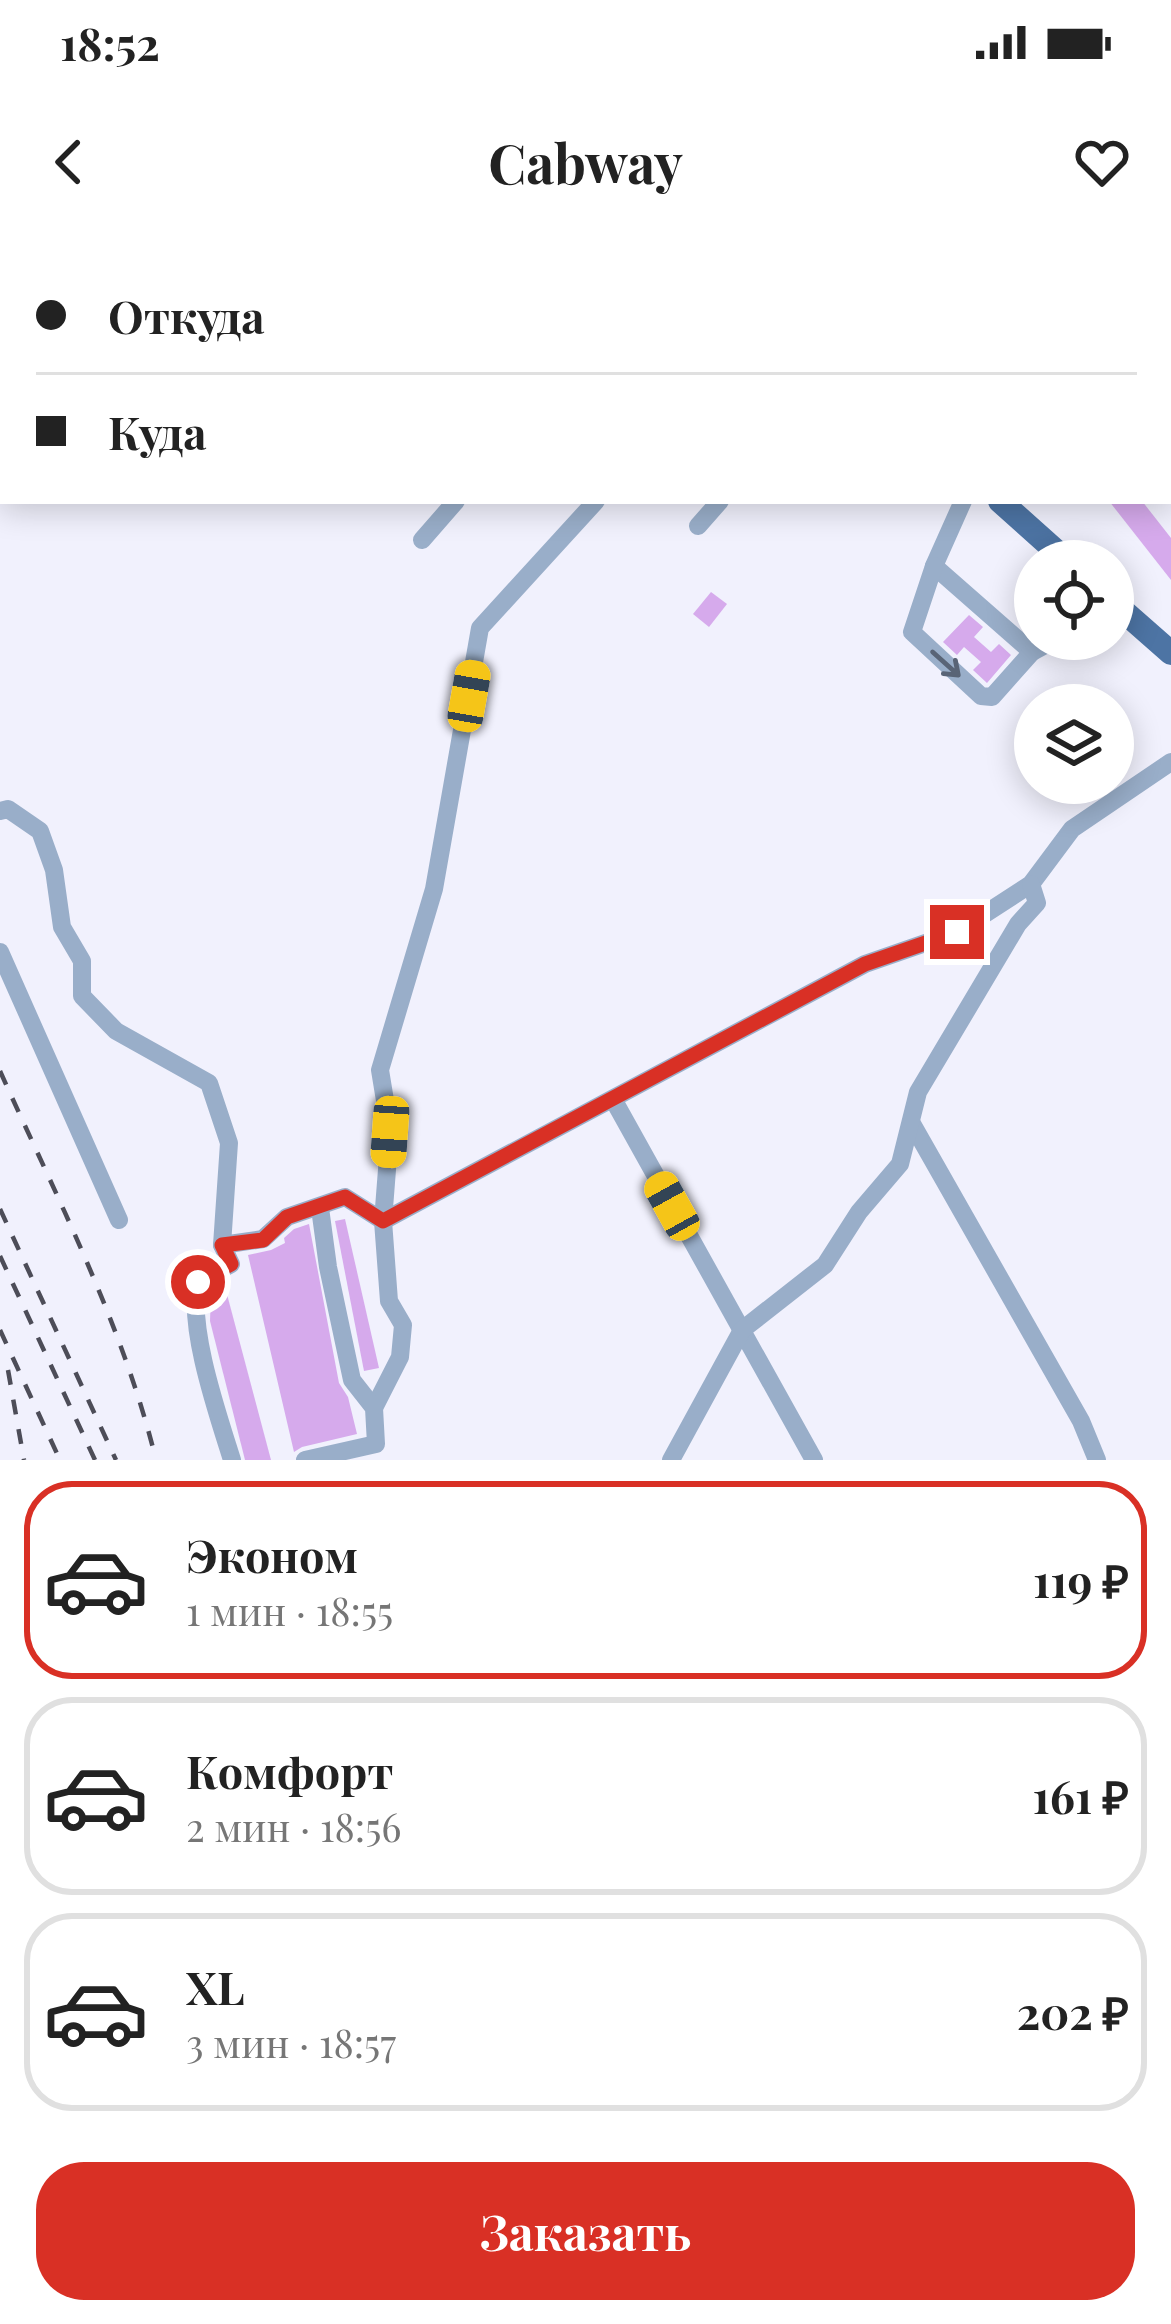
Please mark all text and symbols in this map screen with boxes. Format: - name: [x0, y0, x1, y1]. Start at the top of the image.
- text: 18:52: [60, 12, 160, 72]
- text: Cabway: [488, 126, 683, 198]
- icon: back: [36, 129, 102, 195]
- icon: heart: [1069, 129, 1135, 195]
- text: Откуда: [108, 285, 265, 345]
- text: Куда: [108, 401, 207, 461]
- map controls: [1014, 540, 1134, 804]
- button: locate: [1014, 540, 1134, 660]
- one-way arrow: [931, 650, 961, 677]
- car: [445, 657, 493, 735]
- button: layers: [1014, 684, 1134, 804]
- route end: [930, 905, 984, 959]
- car: [370, 1095, 410, 1169]
- car: [639, 1166, 705, 1246]
- route start: [171, 1255, 225, 1309]
- text: Эконом: [186, 1524, 358, 1584]
- icon: car: [42, 1526, 150, 1634]
- text: 119 ₽: [1033, 1549, 1129, 1609]
- text: 1 мин · 18:55: [186, 1584, 393, 1636]
- text: Комфорт: [186, 1740, 393, 1800]
- icon: car: [42, 1742, 150, 1850]
- text: 161 ₽: [1033, 1765, 1129, 1825]
- text: 2 мин · 18:56: [186, 1800, 401, 1852]
- text: XL: [186, 1956, 245, 2016]
- icon: car: [42, 1958, 150, 2066]
- text: 202 ₽: [1017, 1981, 1129, 2041]
- text: 3 мин · 18:57: [186, 2016, 396, 2068]
- button: Заказать: [36, 2162, 1135, 2300]

